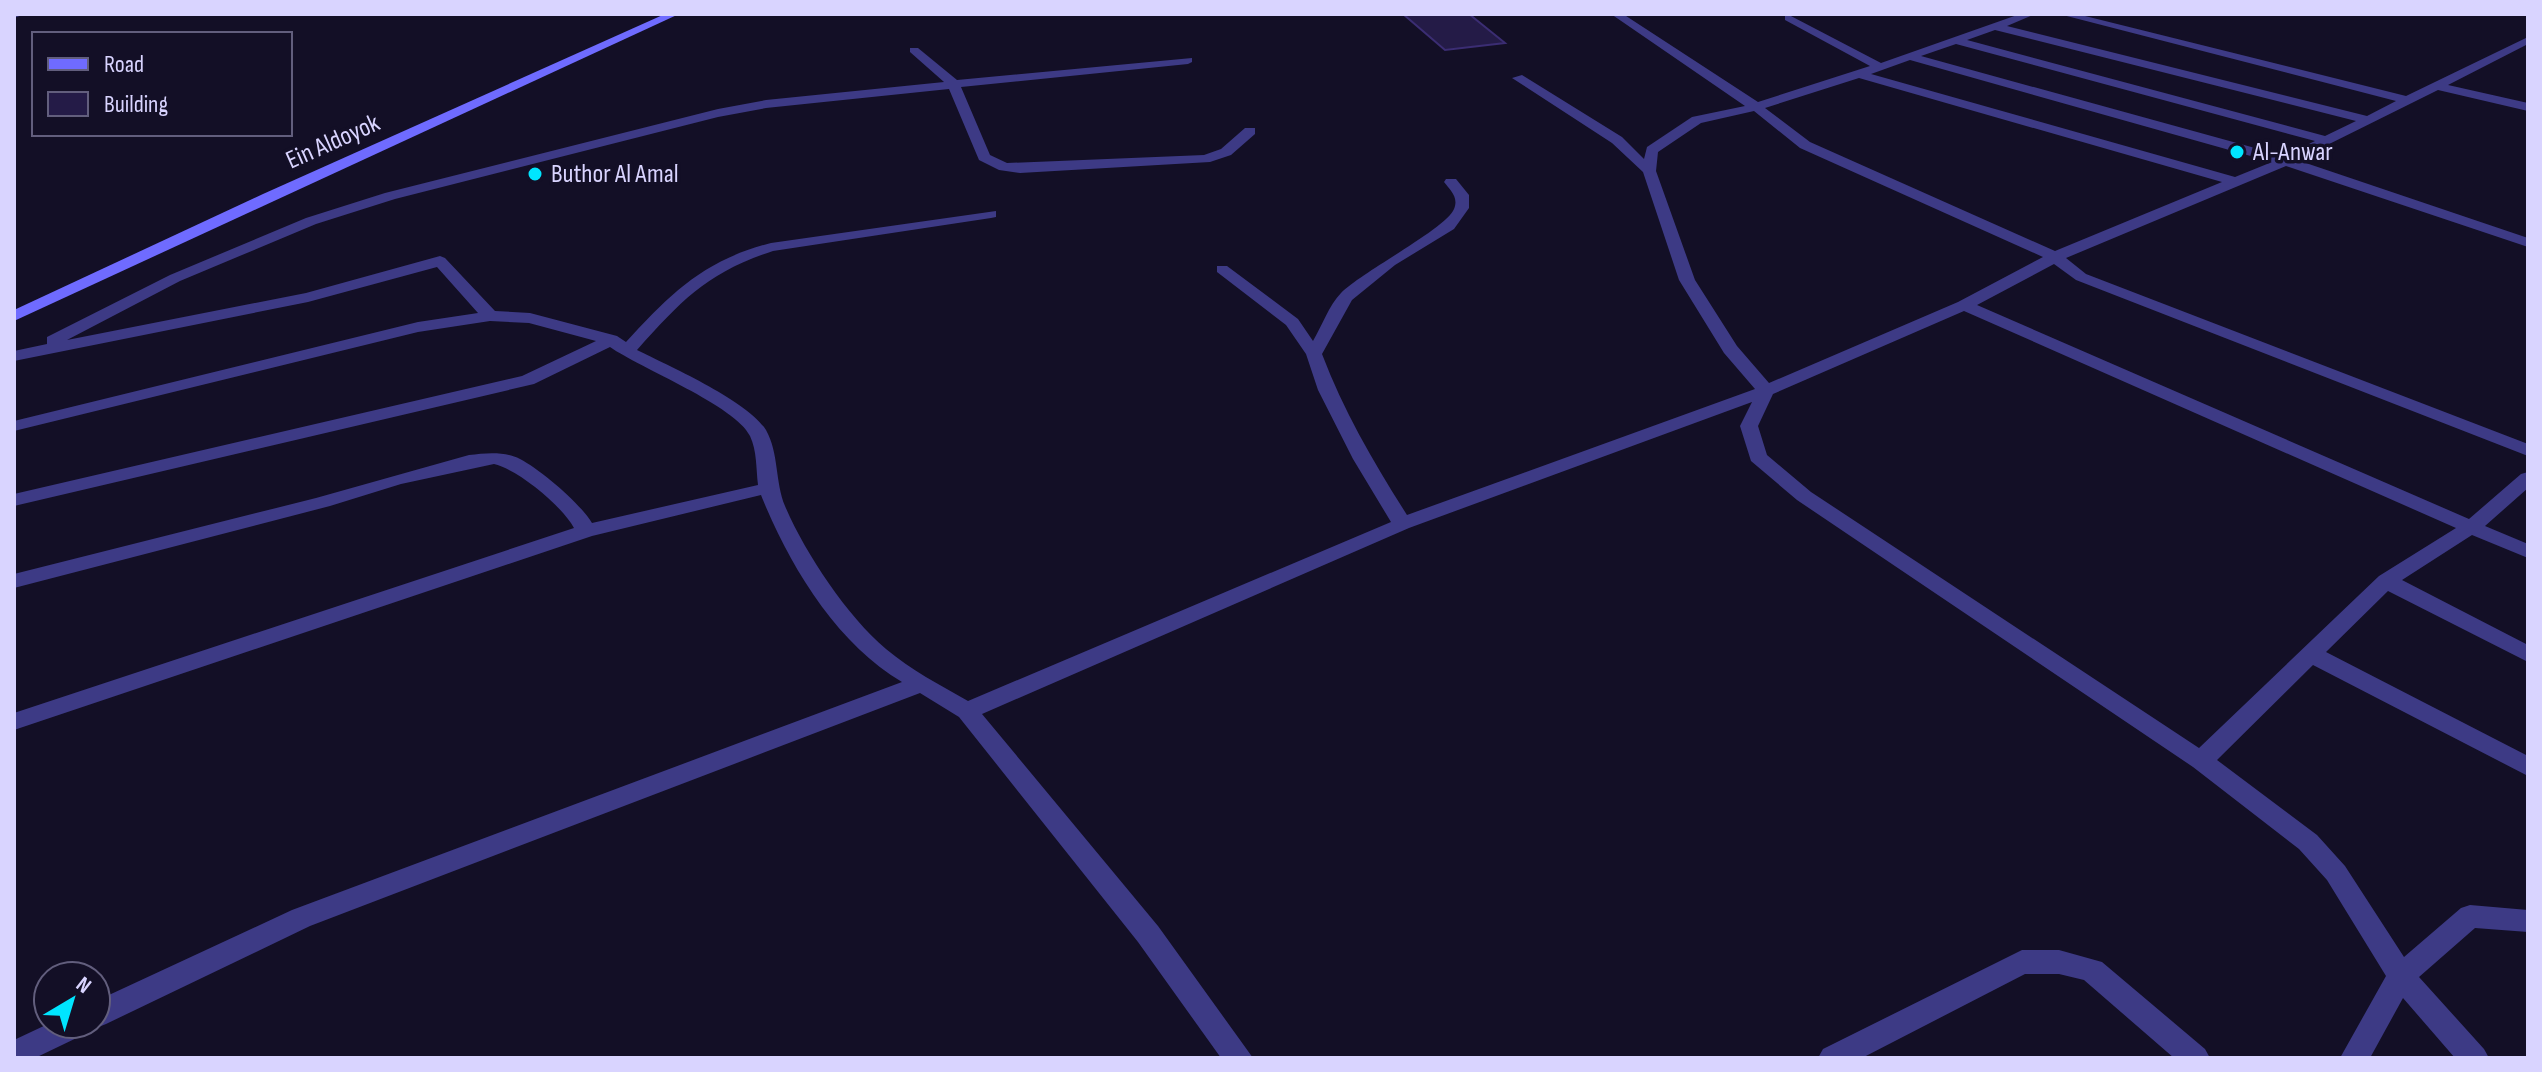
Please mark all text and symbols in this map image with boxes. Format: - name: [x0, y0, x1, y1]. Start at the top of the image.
- legend: [32, 32, 292, 136]
- text: Road: [104, 50, 144, 79]
- text: Building: [104, 90, 168, 119]
- street label: Ein Aldoyok: [281, 108, 385, 176]
- place label: Al-Anwar: [2252, 137, 2333, 168]
- marker: Al-Anwar: [2228, 143, 2246, 161]
- place label: Buthor Al Amal: [551, 159, 678, 190]
- marker: Buthor Al Amal: [526, 165, 544, 183]
- north arrow: [32, 960, 112, 1040]
- text: N: [70, 971, 96, 1000]

